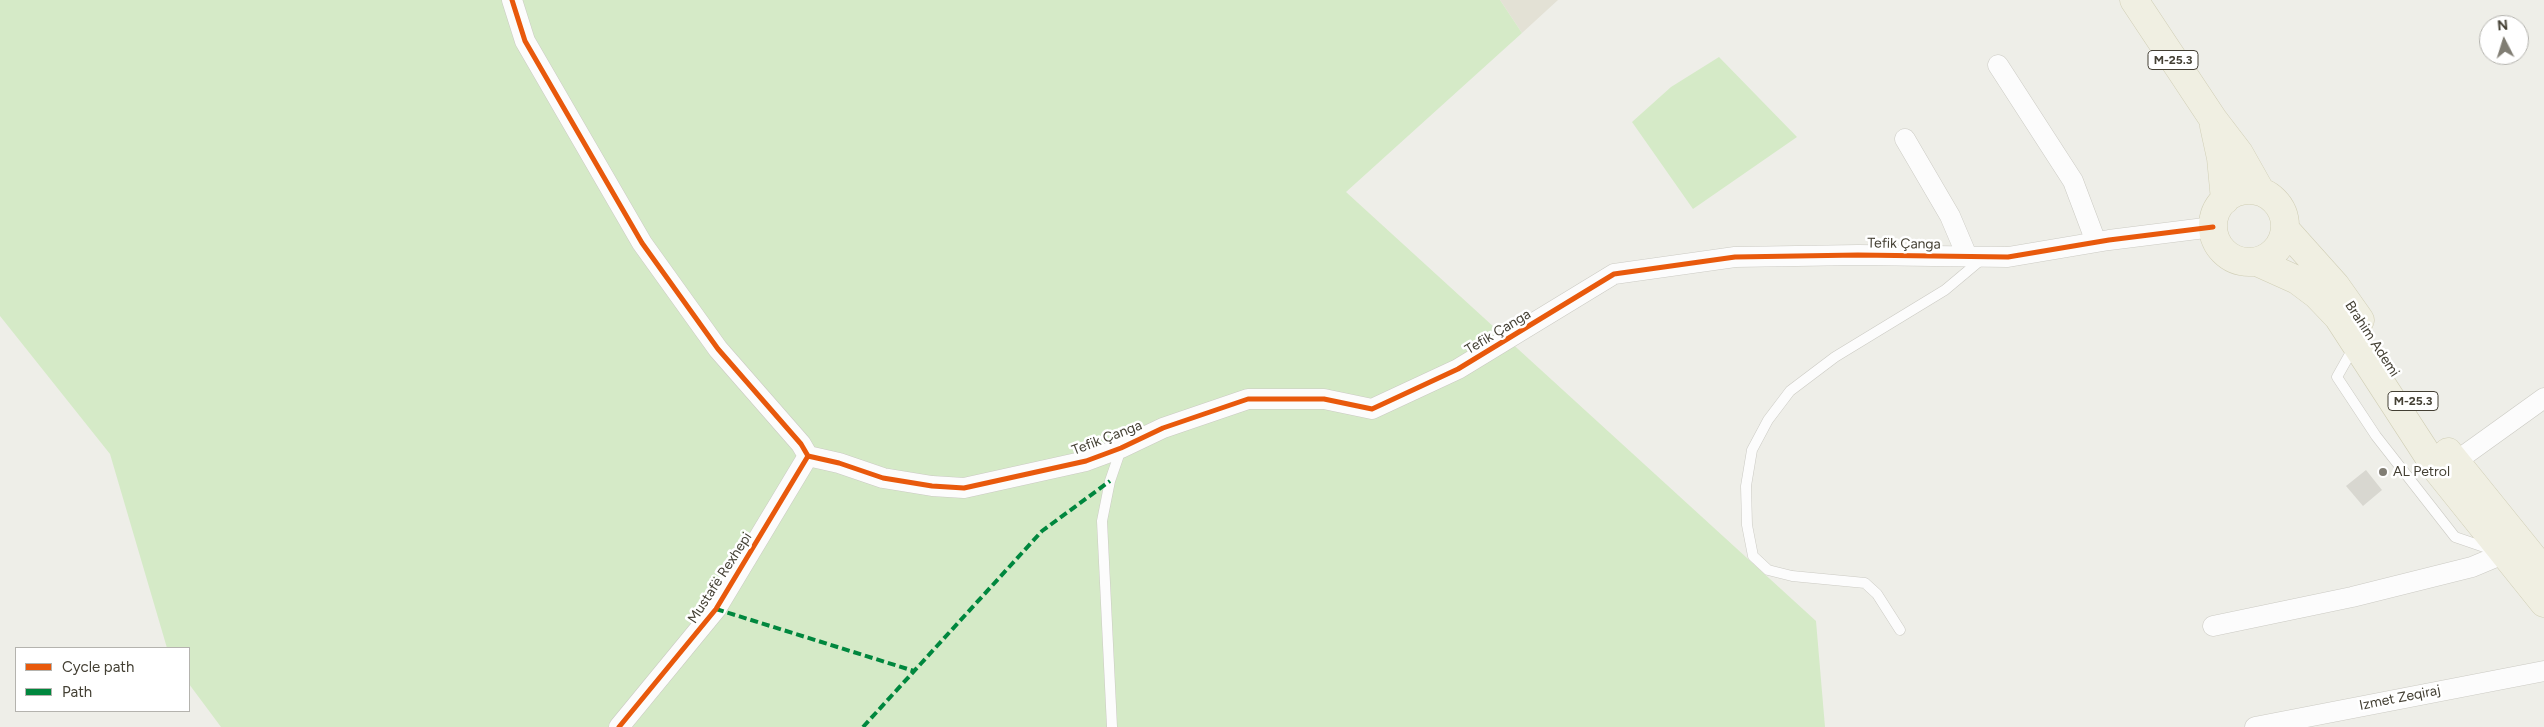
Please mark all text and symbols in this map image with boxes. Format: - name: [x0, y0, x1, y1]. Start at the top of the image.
- north arrow: [2479, 15, 2529, 65]
- text: N: [2497, 17, 2509, 34]
- road number: M-25.3: [2148, 50, 2198, 70]
- street label: Tefik Çanga: [1867, 235, 1941, 253]
- street label: Brahim Ademi: [2341, 298, 2403, 380]
- street label: Tefik Çanga: [1462, 306, 1534, 358]
- road number: M-25.3: [2388, 392, 2438, 411]
- street label: Tefik Çanga: [1070, 417, 1144, 459]
- place label: AL Petrol: [2393, 464, 2450, 480]
- marker: AL Petrol: [2377, 466, 2389, 478]
- street label: Mustafë Rexhepi: [684, 529, 756, 627]
- legend: [15, 647, 190, 712]
- text: Cycle path: [62, 658, 134, 676]
- street label: Izmet Zeqiraj: [2358, 682, 2442, 714]
- text: Path: [62, 683, 92, 701]

